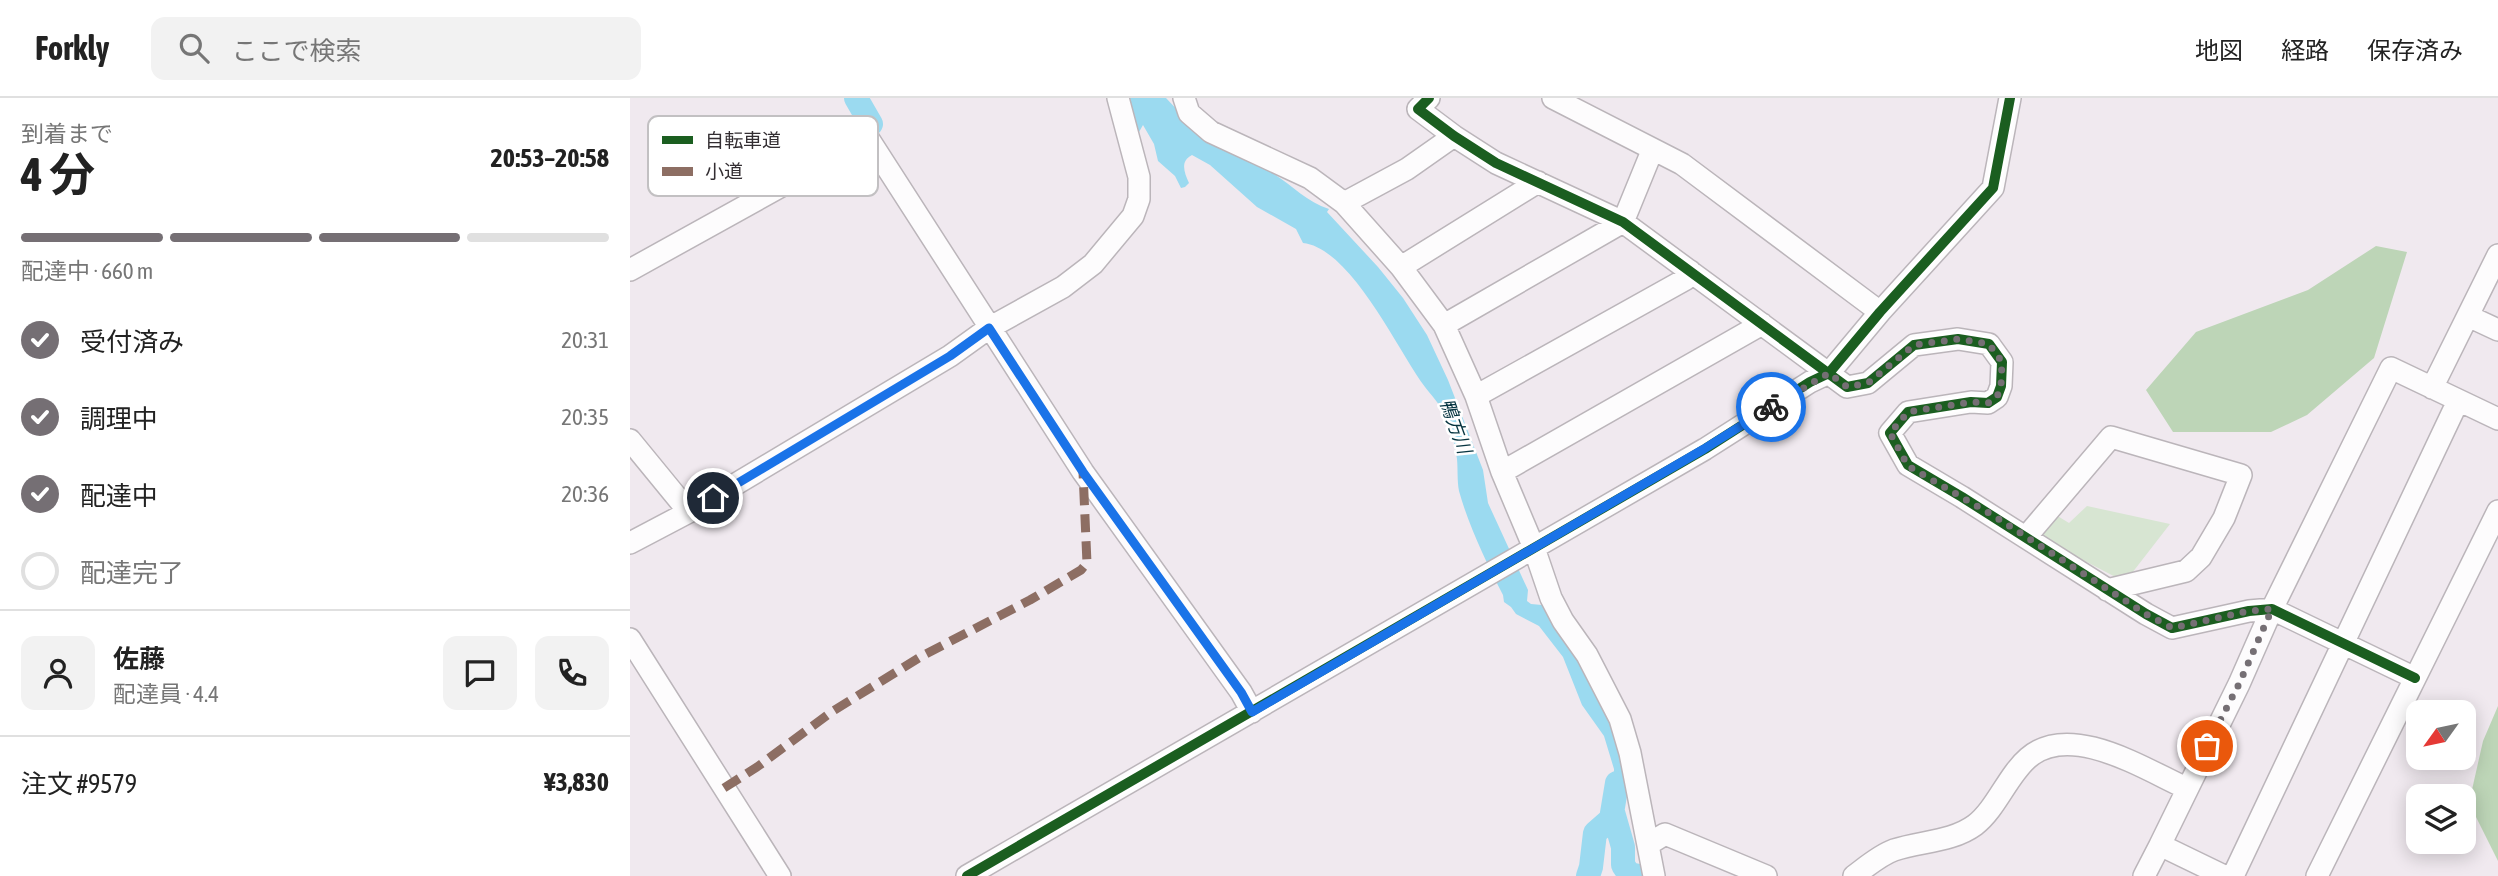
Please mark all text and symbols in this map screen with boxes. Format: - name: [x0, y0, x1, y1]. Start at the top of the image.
- search box: [151, 17, 641, 80]
- text: Forkly: [35, 29, 109, 67]
- icon: search: [175, 29, 213, 67]
- text: ここで検索: [231, 36, 361, 66]
- text: 地図: [2195, 37, 2243, 64]
- text: 経路: [2281, 37, 2329, 64]
- text: 保存済み: [2367, 37, 2463, 64]
- legend: [648, 116, 878, 196]
- text: 到着まで: [21, 121, 113, 147]
- text: 自転車道: [705, 129, 781, 151]
- text: 20:53–20:58: [491, 143, 609, 173]
- text: 4 分: [21, 148, 95, 201]
- text: 小道: [705, 160, 743, 182]
- text: 配達中 · 660 m: [21, 258, 153, 284]
- icon: check: [21, 321, 59, 359]
- text: 受付済み: [80, 327, 184, 357]
- text: 20:31: [561, 327, 609, 353]
- courier: [1736, 372, 1806, 442]
- icon: bike: [1752, 388, 1790, 426]
- water label: 鴨方川: [1436, 395, 1477, 458]
- icon: check: [21, 398, 59, 436]
- text: 調理中: [80, 404, 158, 434]
- text: 20:35: [561, 404, 609, 430]
- pin: [683, 468, 743, 528]
- icon: check: [21, 475, 59, 513]
- icon: home: [694, 479, 732, 517]
- text: 配達中: [80, 481, 158, 511]
- text: 20:36: [561, 481, 609, 507]
- text: 配達完了: [80, 558, 184, 588]
- button: person: [21, 636, 95, 710]
- button: chat: [443, 636, 517, 710]
- button: phone: [535, 636, 609, 710]
- text: 佐藤: [113, 644, 165, 674]
- text: 配達員 · 4.4: [113, 681, 219, 707]
- north arrow: [2406, 700, 2476, 770]
- map controls: [2406, 700, 2476, 854]
- pin: [2177, 716, 2237, 776]
- icon: bag: [2188, 727, 2226, 765]
- text: ¥3,830: [544, 767, 609, 797]
- text: 注文 #9579: [21, 769, 137, 799]
- button: layers: [2406, 784, 2476, 854]

